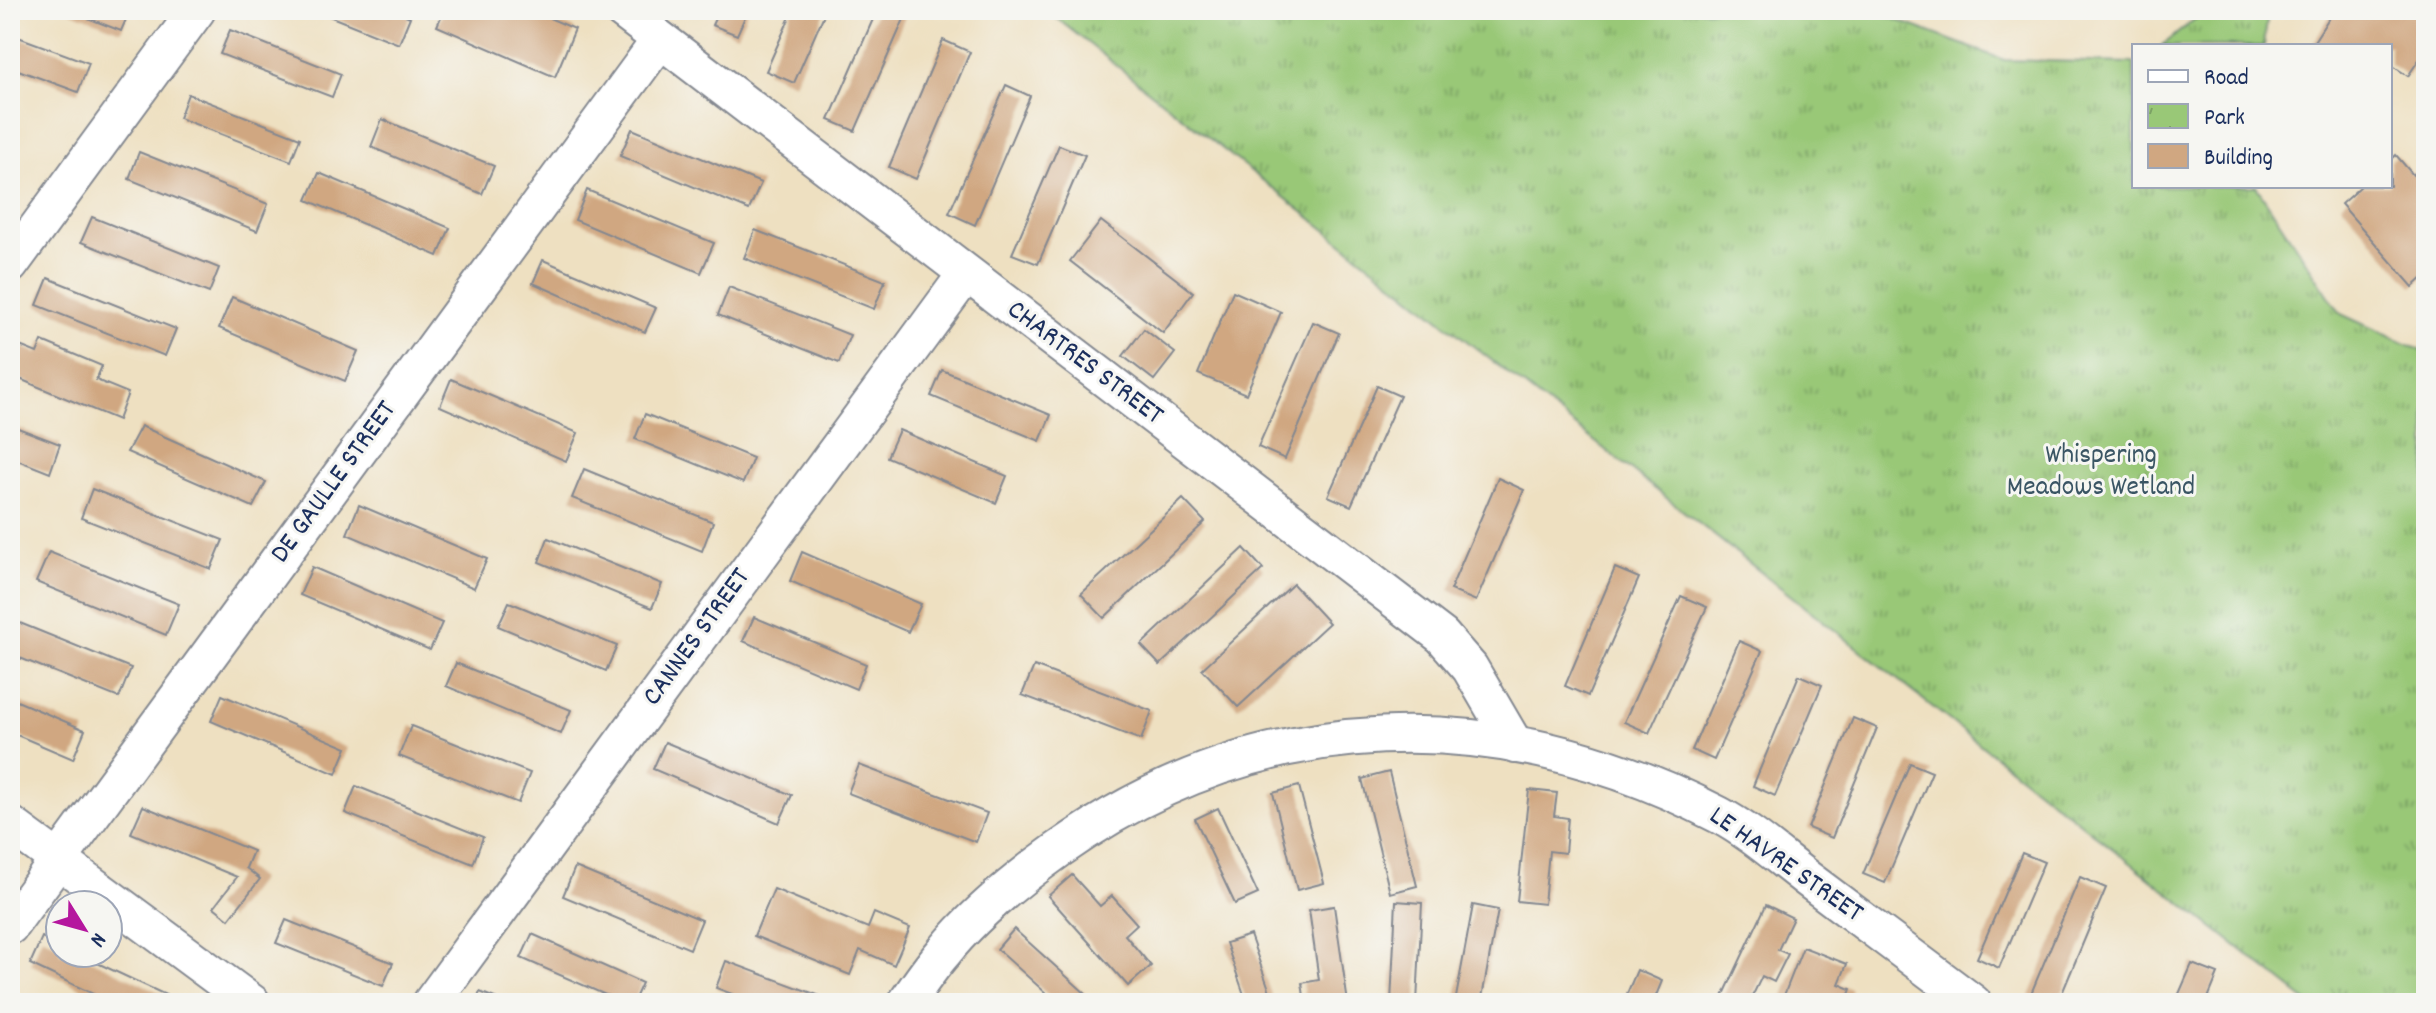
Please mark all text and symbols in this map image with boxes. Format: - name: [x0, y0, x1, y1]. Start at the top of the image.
- legend: [2132, 44, 2392, 188]
- text: Road: [2204, 62, 2249, 96]
- text: Park: [2204, 102, 2245, 136]
- text: Building: [2204, 142, 2273, 176]
- street label: CHARTRES STREET: [997, 292, 1171, 436]
- street label: DE GAULLE STREET: [262, 393, 408, 573]
- park label: Whispering Meadows Wetland: [2007, 437, 2195, 509]
- street label: CANNES STREET: [634, 561, 762, 715]
- street label: LE HAVRE STREET: [1700, 798, 1870, 934]
- north arrow: [44, 889, 124, 969]
- text: N: [81, 925, 113, 953]

